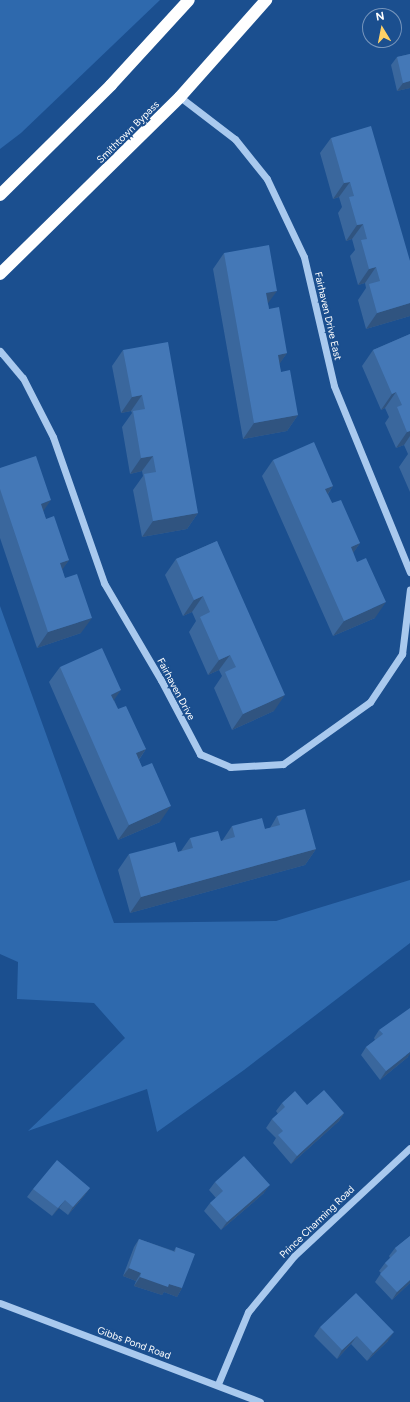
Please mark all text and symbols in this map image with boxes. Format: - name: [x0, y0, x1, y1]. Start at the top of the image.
- north arrow: [362, 8, 402, 48]
- text: N: [375, 10, 385, 24]
- street label: Smithtown Bypass: [94, 98, 162, 166]
- street label: Fairhaven Drive East: [312, 271, 344, 361]
- street label: Fairhaven Drive: [155, 656, 197, 722]
- street label: Prince Charming Road: [277, 1183, 357, 1261]
- street label: Gibbs Pond Road: [96, 1324, 172, 1362]

